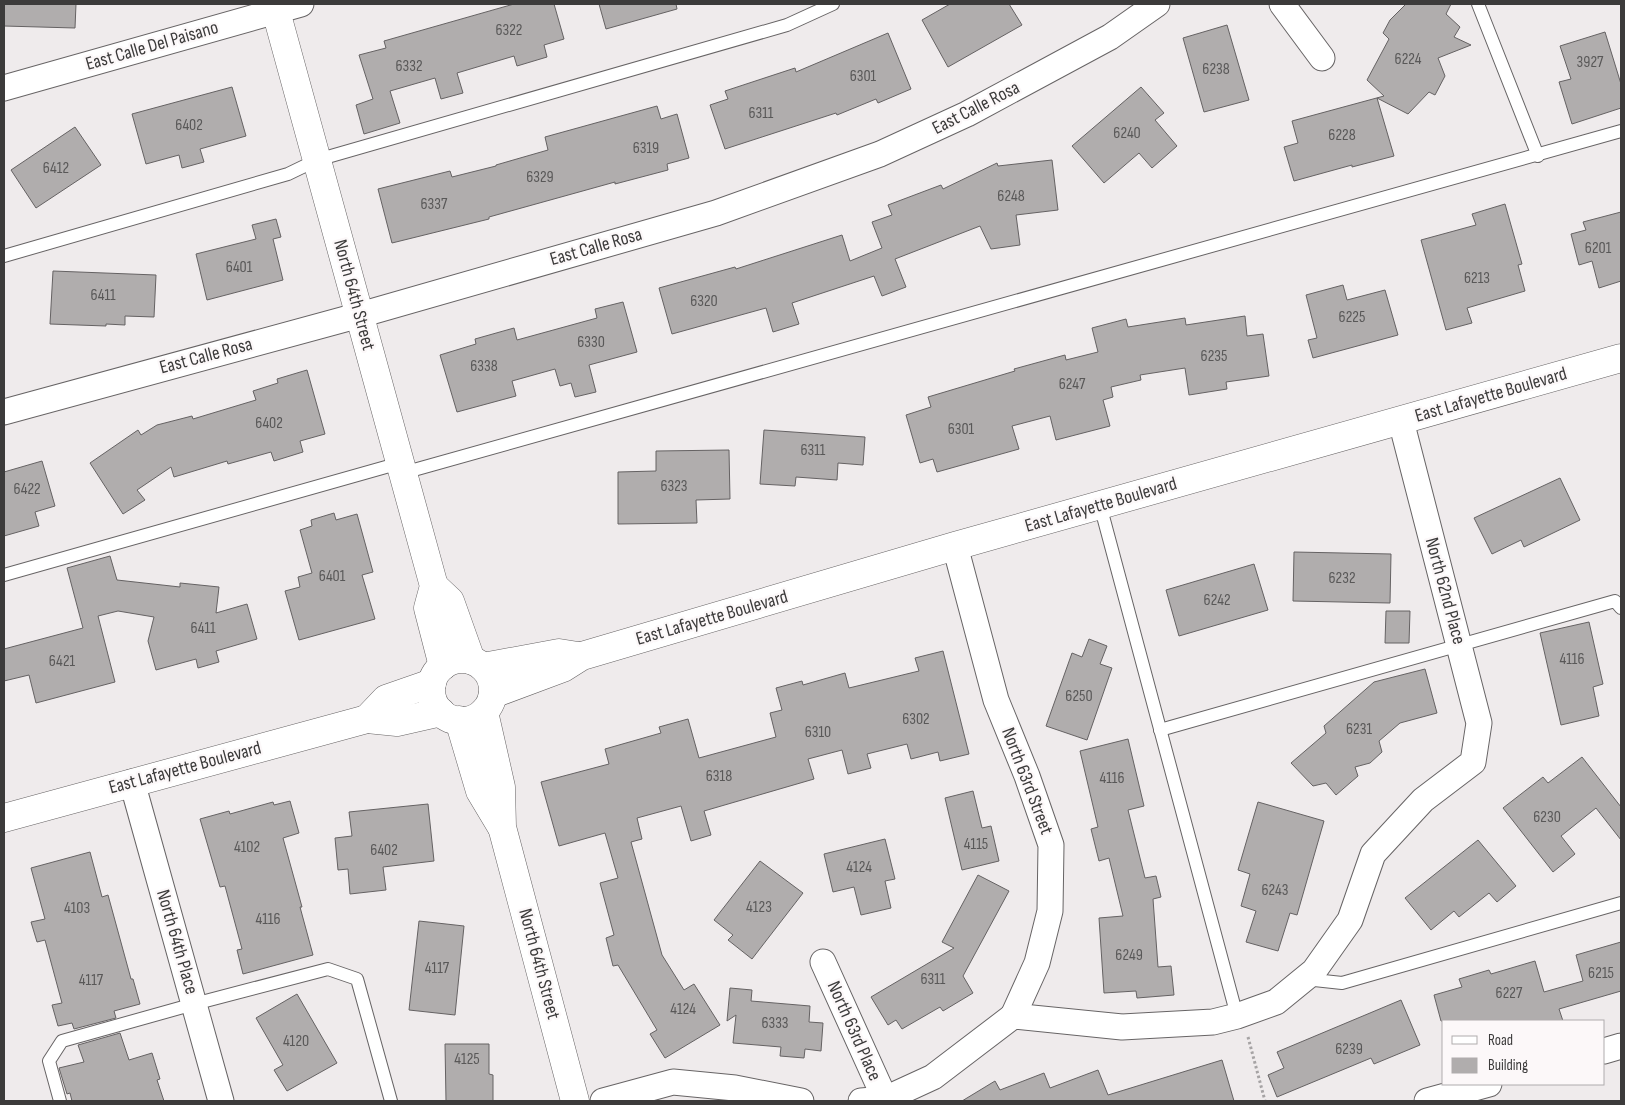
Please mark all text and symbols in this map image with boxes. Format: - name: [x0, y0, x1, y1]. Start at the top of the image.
- street label: East Calle Del Paisano: [83, 16, 221, 76]
- house number: 6322: [496, 21, 522, 40]
- house number: 6224: [1395, 50, 1422, 69]
- house number: 3927: [1577, 53, 1604, 72]
- house number: 6332: [395, 57, 423, 76]
- house number: 6238: [1202, 60, 1230, 79]
- house number: 6301: [850, 67, 877, 86]
- street label: East Calle Rosa: [928, 76, 1024, 140]
- house number: 6311: [749, 104, 774, 123]
- house number: 6402: [175, 116, 203, 135]
- house number: 6240: [1113, 124, 1141, 143]
- house number: 6228: [1328, 126, 1356, 145]
- house number: 6319: [633, 139, 659, 158]
- house number: 6412: [43, 159, 69, 178]
- house number: 6329: [526, 168, 554, 187]
- house number: 6248: [997, 187, 1025, 206]
- house number: 6337: [421, 195, 448, 214]
- street label: East Calle Rosa: [547, 223, 645, 271]
- street label: North 64th Street: [328, 237, 380, 353]
- house number: 6201: [1585, 239, 1612, 258]
- house number: 6401: [226, 258, 253, 277]
- house number: 6213: [1464, 269, 1490, 288]
- house number: 6411: [90, 286, 116, 305]
- house number: 6320: [690, 292, 718, 311]
- house number: 6225: [1339, 308, 1365, 327]
- street label: East Calle Rosa: [157, 333, 255, 379]
- house number: 6330: [577, 333, 605, 352]
- house number: 6235: [1201, 347, 1227, 366]
- house number: 6338: [470, 357, 498, 376]
- street label: East Lafayette Boulevard: [1412, 362, 1570, 428]
- house number: 6247: [1059, 375, 1086, 394]
- house number: 6402: [255, 414, 283, 433]
- house number: 6301: [948, 420, 975, 439]
- house number: 6311: [801, 441, 826, 460]
- street label: East Lafayette Boulevard: [1022, 472, 1180, 538]
- house number: 6323: [660, 477, 688, 496]
- house number: 6422: [13, 480, 41, 499]
- street label: North 62nd Place: [1420, 535, 1470, 647]
- house number: 6401: [319, 567, 346, 586]
- house number: 6232: [1328, 569, 1356, 588]
- street label: East Lafayette Boulevard: [633, 585, 791, 651]
- house number: 6242: [1203, 591, 1231, 610]
- house number: 6411: [190, 619, 216, 638]
- house number: 4116: [1560, 650, 1584, 669]
- house number: 6421: [49, 652, 76, 671]
- house number: 6250: [1065, 687, 1093, 706]
- house number: 6302: [902, 710, 930, 729]
- house number: 6231: [1346, 720, 1372, 739]
- house number: 6310: [805, 723, 831, 742]
- street label: North 63rd Street: [996, 724, 1058, 838]
- street label: East Lafayette Boulevard: [106, 737, 264, 799]
- house number: 6318: [706, 767, 732, 786]
- house number: 4116: [1100, 769, 1124, 788]
- house number: 6230: [1533, 808, 1561, 827]
- house number: 4115: [964, 835, 988, 854]
- house number: 4102: [234, 838, 260, 857]
- house number: 6402: [370, 841, 398, 860]
- house number: 4124: [846, 858, 872, 877]
- house number: 6243: [1261, 881, 1289, 900]
- street label: North 64th Place: [151, 887, 203, 997]
- house number: 4123: [746, 898, 772, 917]
- house number: 4103: [64, 899, 90, 918]
- street label: North 64th Street: [513, 906, 565, 1022]
- house number: 4116: [256, 910, 280, 929]
- house number: 6249: [1115, 946, 1143, 965]
- house number: 4117: [425, 959, 450, 978]
- house number: 6215: [1588, 964, 1614, 983]
- house number: 6311: [921, 970, 946, 989]
- house number: 4117: [79, 971, 104, 990]
- street label: North 63rd Place: [822, 978, 886, 1084]
- house number: 6227: [1496, 984, 1523, 1003]
- house number: 4124: [670, 1000, 696, 1019]
- house number: 6333: [761, 1014, 789, 1033]
- legend: [1442, 1020, 1605, 1085]
- text: Road: [1488, 1031, 1513, 1050]
- house number: 4120: [283, 1032, 309, 1051]
- house number: 6239: [1335, 1040, 1363, 1059]
- house number: 4125: [454, 1050, 480, 1069]
- text: Building: [1488, 1056, 1528, 1075]

